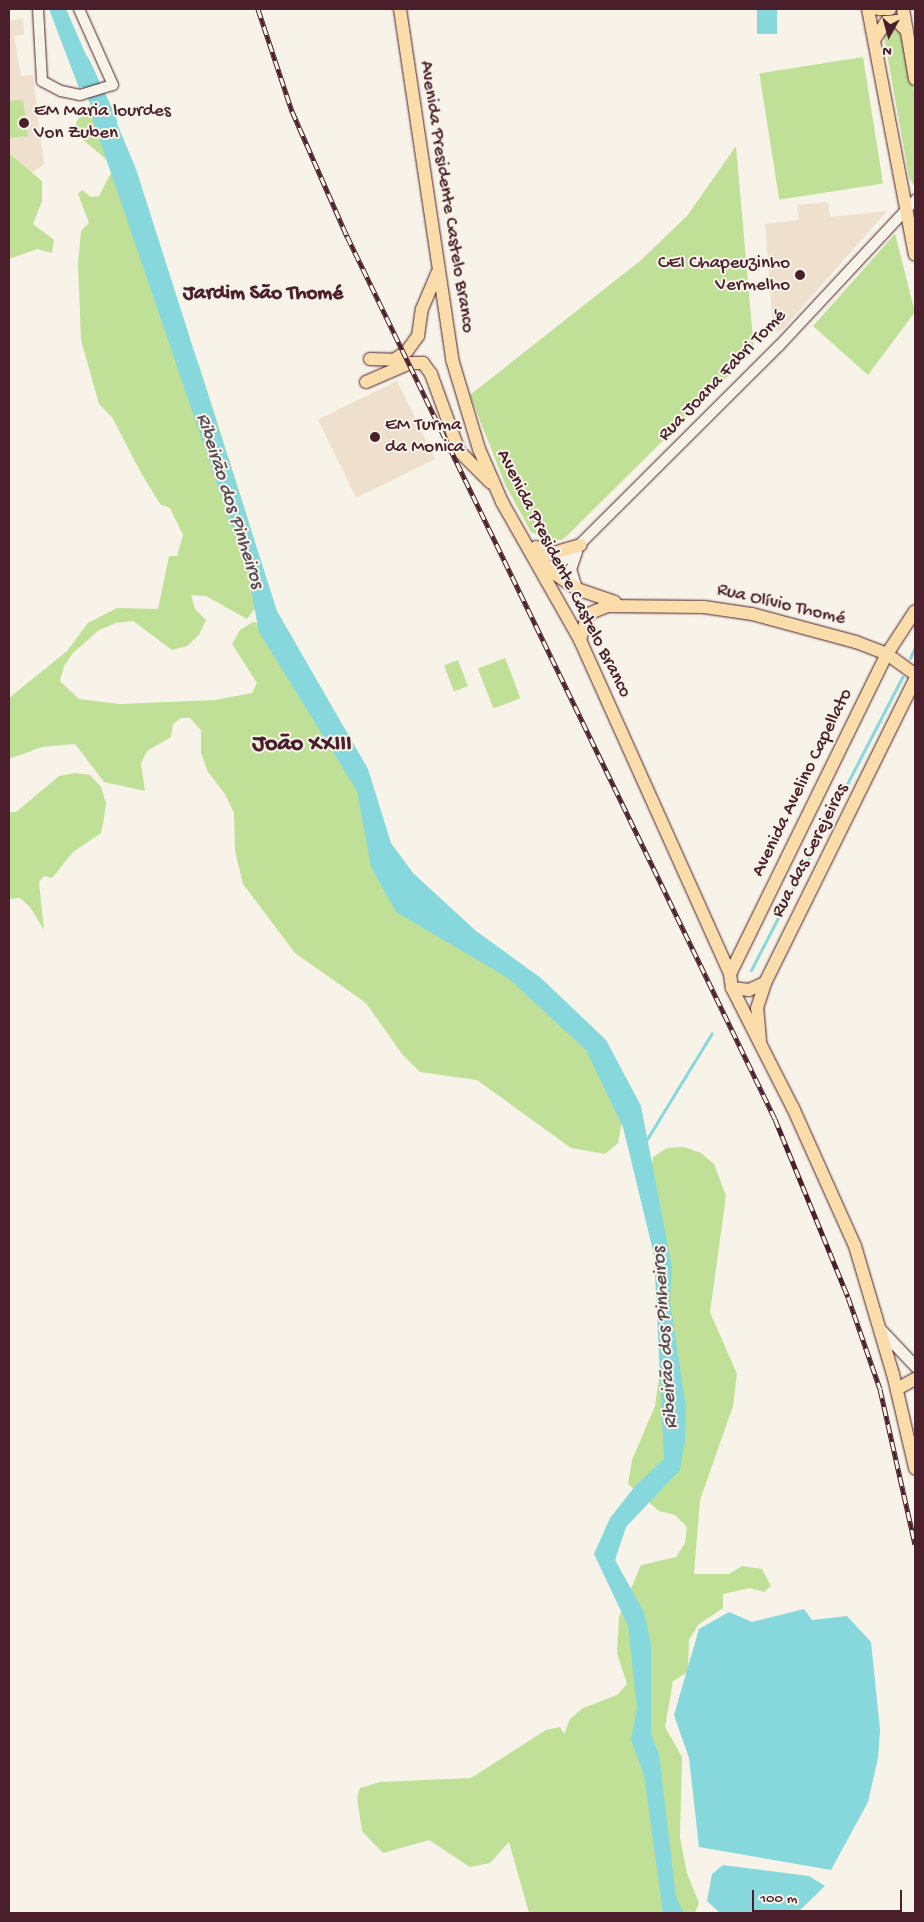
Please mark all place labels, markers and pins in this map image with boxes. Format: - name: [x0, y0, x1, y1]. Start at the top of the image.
- place label: EM Maria lourdes Von Zuben: [34, 101, 171, 145]
- marker: EM Maria lourdes Von Zuben: [18, 117, 30, 129]
- place label: CEI Chapeuzinho Vermelho: [658, 253, 790, 297]
- marker: CEI Chapeuzinho Vermelho: [794, 269, 806, 281]
- place label: EM Turma da Monica: [385, 415, 464, 459]
- marker: EM Turma da Monica: [369, 431, 381, 443]

